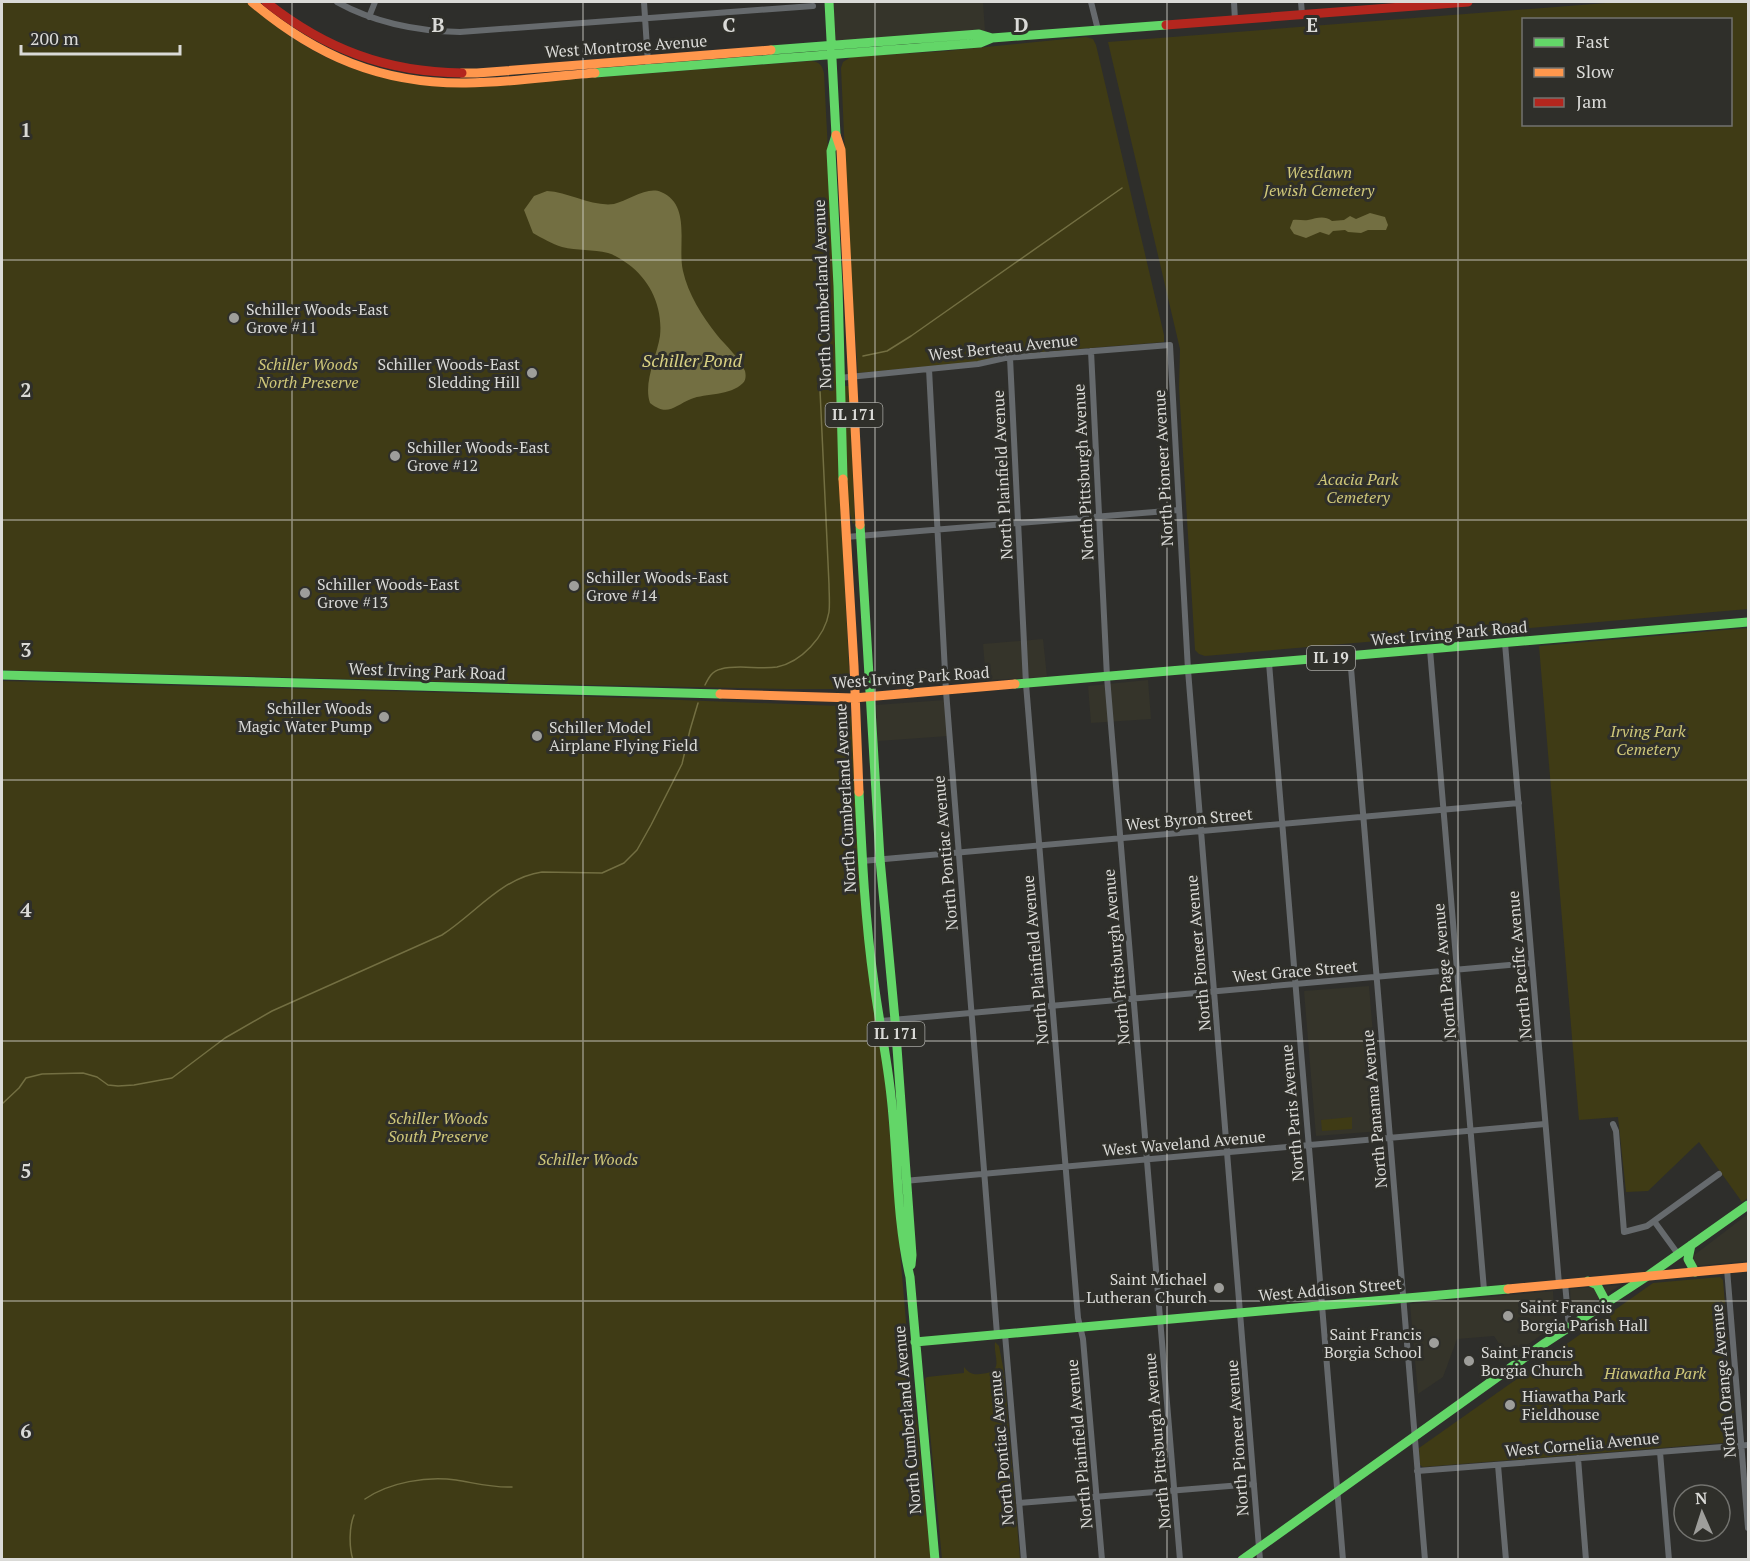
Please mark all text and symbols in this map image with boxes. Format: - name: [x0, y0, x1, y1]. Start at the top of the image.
- text: B: [432, 11, 445, 38]
- text: C: [722, 11, 736, 38]
- text: D: [1014, 11, 1028, 38]
- text: E: [1306, 11, 1318, 38]
- scale bar: [21, 18, 180, 56]
- legend: [1522, 18, 1732, 126]
- text: 200 m: [30, 26, 79, 50]
- street label: West Montrose Avenue: [544, 29, 708, 63]
- text: Fast: [1576, 29, 1610, 53]
- text: Slow: [1576, 59, 1615, 83]
- text: Jam: [1576, 89, 1607, 113]
- text: 1: [20, 116, 32, 143]
- park label: Westlawn Jewish Cemetery: [1263, 161, 1375, 201]
- street label: North Cumberland Avenue: [808, 199, 836, 389]
- place label: Schiller Woods-East Grove #11: [246, 298, 388, 338]
- marker: Schiller Woods-East Grove #11: [227, 311, 241, 325]
- street label: West Berteau Avenue: [927, 328, 1079, 366]
- water label: Schiller Pond: [642, 348, 743, 372]
- park label: Schiller Woods North Preserve: [257, 353, 359, 393]
- place label: Schiller Woods-East Sledding Hill: [378, 353, 520, 393]
- marker: Schiller Woods-East Sledding Hill: [525, 366, 539, 380]
- text: 2: [20, 376, 32, 403]
- street label: North Pittsburgh Avenue: [1067, 383, 1099, 561]
- street label: North Pioneer Avenue: [1148, 389, 1178, 547]
- street label: North Plainfield Avenue: [987, 390, 1017, 560]
- road number: IL 171: [826, 403, 882, 427]
- place label: Schiller Woods-East Grove #12: [407, 436, 549, 476]
- marker: Schiller Woods-East Grove #12: [388, 449, 402, 463]
- park label: Acacia Park Cemetery: [1316, 468, 1399, 508]
- place label: Schiller Woods-East Grove #14: [586, 566, 728, 606]
- place label: Schiller Woods-East Grove #13: [317, 573, 459, 613]
- marker: Schiller Woods-East Grove #14: [567, 579, 581, 593]
- marker: Schiller Woods-East Grove #13: [298, 586, 312, 600]
- street label: West Irving Park Road: [1370, 615, 1528, 651]
- text: 3: [20, 636, 32, 663]
- road number: IL 19: [1307, 646, 1355, 670]
- street label: West Irving Park Road: [348, 657, 506, 685]
- street label: West Irving Park Road: [832, 661, 990, 693]
- place label: Schiller Woods Magic Water Pump: [238, 697, 372, 737]
- street label: North Cumberland Avenue: [829, 703, 861, 893]
- marker: Schiller Woods Magic Water Pump: [377, 710, 391, 724]
- place label: Schiller Model Airplane Flying Field: [549, 716, 698, 756]
- park label: Irving Park Cemetery: [1609, 720, 1686, 760]
- marker: Schiller Model Airplane Flying Field: [530, 729, 544, 743]
- street label: North Pontiac Avenue: [927, 775, 963, 931]
- street label: West Byron Street: [1124, 802, 1254, 836]
- street label: North Pittsburgh Avenue: [1097, 868, 1135, 1046]
- street label: North Plainfield Avenue: [1017, 874, 1053, 1046]
- street label: North Pioneer Avenue: [1180, 874, 1216, 1032]
- street label: North Pacific Avenue: [1502, 890, 1536, 1040]
- text: 4: [20, 896, 32, 923]
- street label: North Page Avenue: [1427, 902, 1461, 1040]
- street label: West Grace Street: [1231, 955, 1359, 987]
- road number: IL 171: [868, 1022, 924, 1046]
- street label: North Panama Avenue: [1356, 1029, 1392, 1189]
- street label: North Paris Avenue: [1275, 1044, 1309, 1182]
- park label: Schiller Woods South Preserve: [388, 1107, 488, 1147]
- street label: West Waveland Avenue: [1101, 1125, 1267, 1161]
- park label: Schiller Woods: [538, 1148, 638, 1170]
- text: 5: [20, 1157, 32, 1184]
- place label: Saint Michael Lutheran Church: [1086, 1268, 1208, 1308]
- street label: West Addison Street: [1257, 1272, 1403, 1306]
- marker: Saint Michael Lutheran Church: [1212, 1281, 1226, 1295]
- place label: Saint Francis Borgia Parish Hall: [1520, 1296, 1648, 1336]
- street label: North Orange Avenue: [1705, 1303, 1741, 1459]
- marker: Saint Francis Borgia Parish Hall: [1501, 1309, 1515, 1323]
- place label: Saint Francis Borgia School: [1324, 1323, 1422, 1363]
- street label: North Cumberland Avenue: [888, 1325, 926, 1515]
- marker: Saint Francis Borgia School: [1427, 1336, 1441, 1350]
- place label: Saint Francis Borgia Church: [1481, 1341, 1584, 1381]
- street label: North Pittsburgh Avenue: [1138, 1352, 1176, 1530]
- marker: Saint Francis Borgia Church: [1462, 1354, 1476, 1368]
- street label: North Plainfield Avenue: [1061, 1358, 1097, 1530]
- street label: North Pioneer Avenue: [1221, 1359, 1253, 1517]
- park label: Hiawatha Park: [1603, 1362, 1706, 1384]
- street label: North Pontiac Avenue: [983, 1370, 1019, 1526]
- place label: Hiawatha Park Fieldhouse: [1522, 1385, 1626, 1425]
- marker: Hiawatha Park Fieldhouse: [1503, 1398, 1517, 1412]
- text: 6: [20, 1417, 32, 1444]
- street label: West Cornelia Avenue: [1504, 1426, 1660, 1462]
- north arrow: [1672, 1483, 1732, 1543]
- text: N: [1695, 1487, 1708, 1509]

